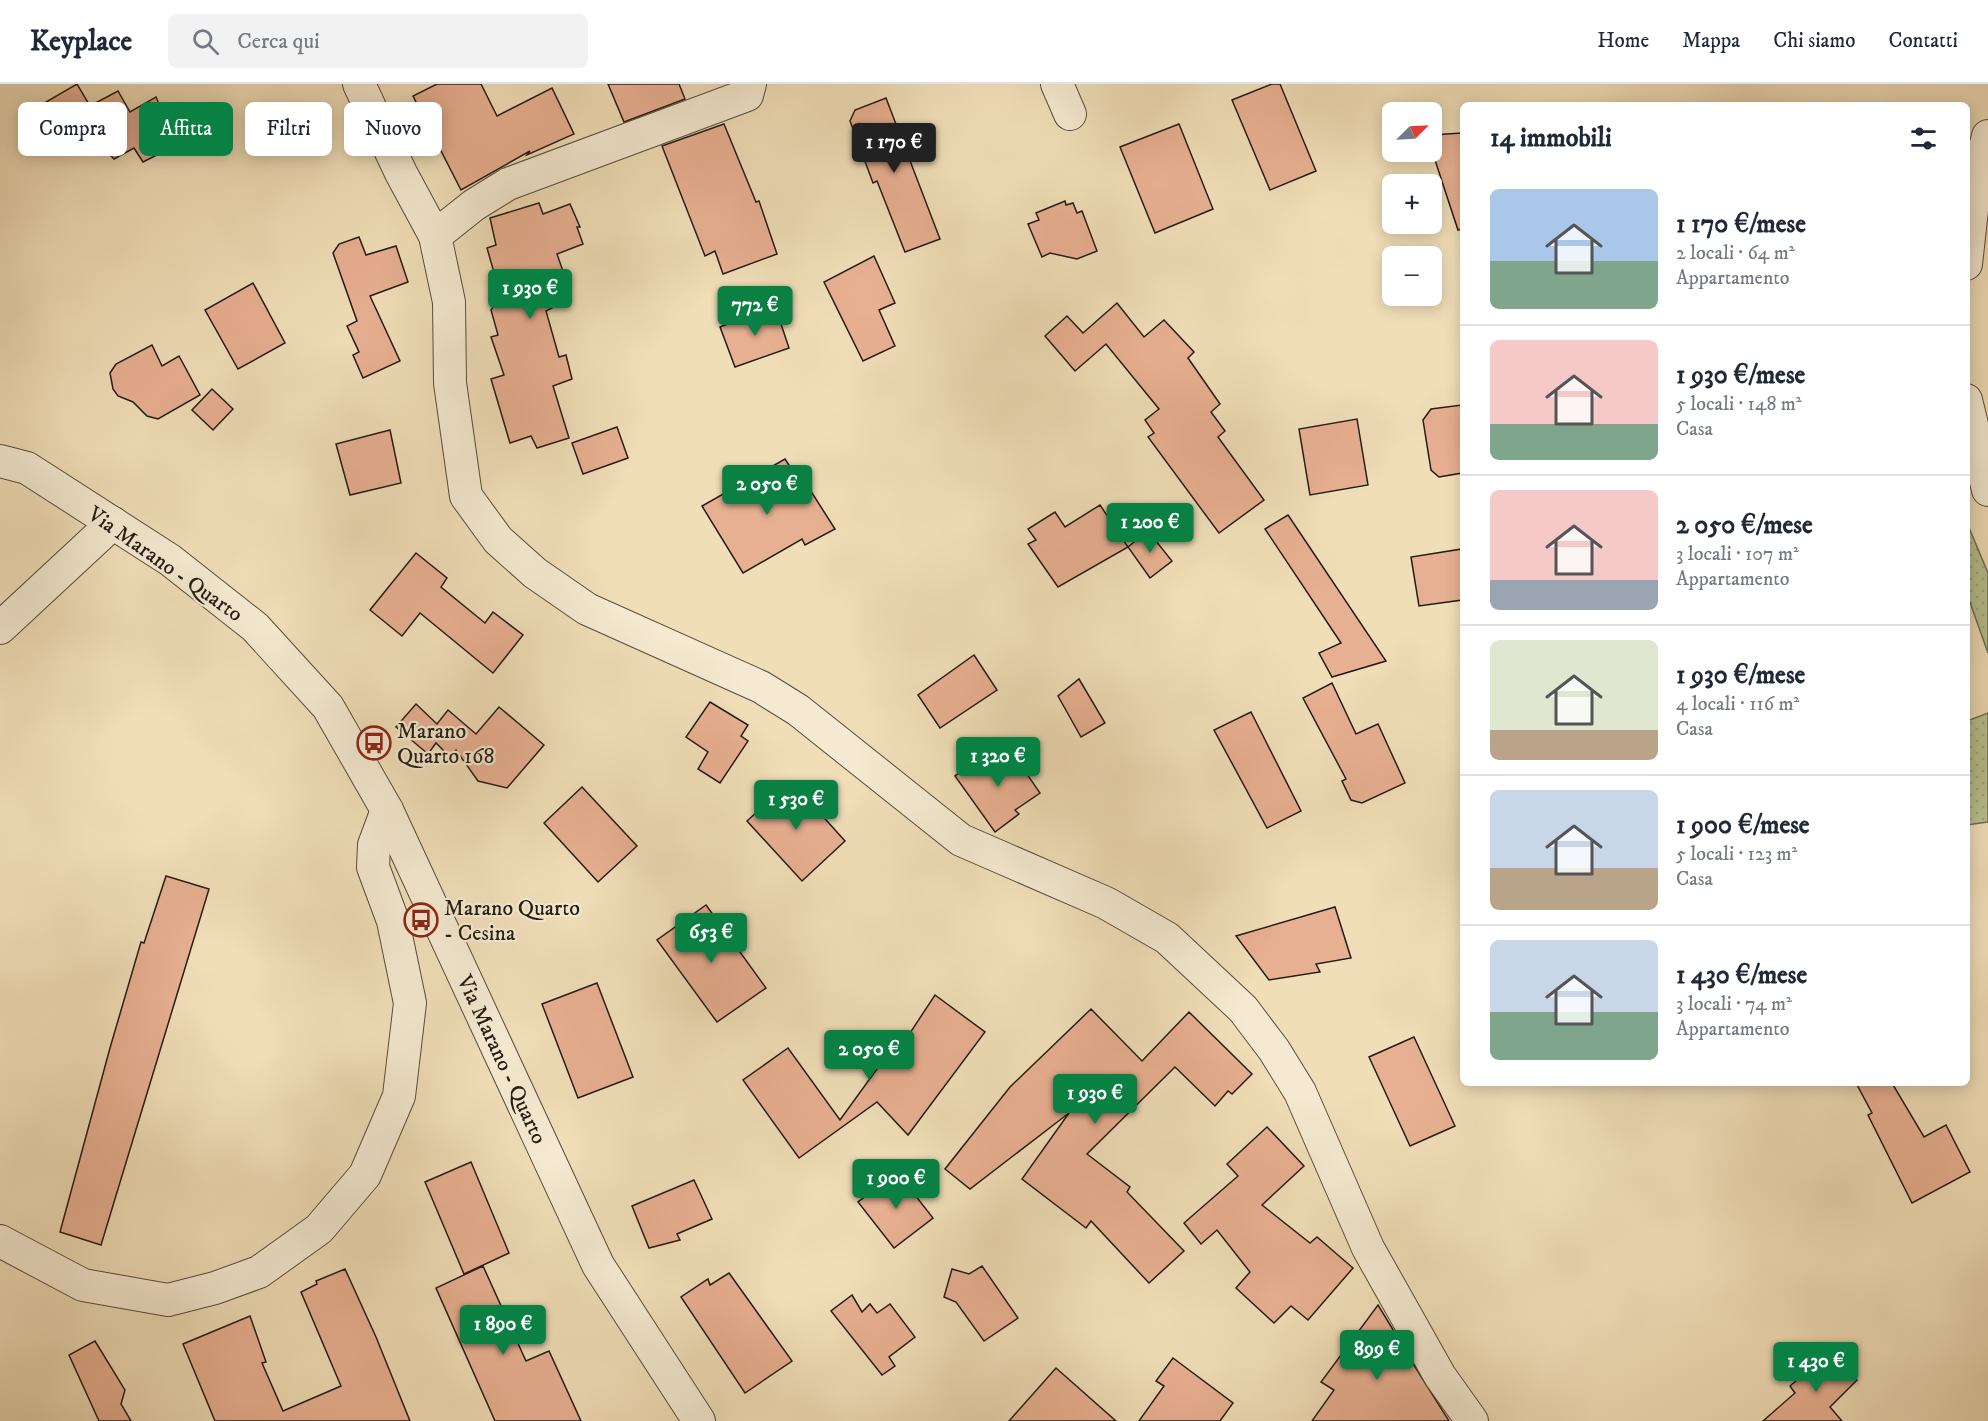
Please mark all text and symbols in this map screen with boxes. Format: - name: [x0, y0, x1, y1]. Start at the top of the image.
- search box: [168, 14, 588, 68]
- text: Keyplace: [30, 24, 132, 59]
- icon: search: [189, 25, 222, 58]
- text: Cerca qui: [237, 28, 320, 55]
- text: Home: [1597, 28, 1649, 54]
- text: Mappa: [1682, 28, 1740, 54]
- text: Chi siamo: [1773, 28, 1855, 54]
- text: Contatti: [1888, 28, 1958, 54]
- chip: Compra: [18, 102, 127, 156]
- chip: Affitta: [139, 102, 233, 156]
- chip: Filtri: [245, 102, 332, 156]
- chip: Nuovo: [344, 102, 442, 156]
- north arrow: [1382, 102, 1442, 162]
- map controls: [1382, 102, 1442, 306]
- text: 14 immobili: [1490, 122, 1612, 155]
- icon: filters: [1907, 122, 1940, 155]
- pin: 1 170 €: [839, 123, 949, 174]
- text: 1 170 €: [866, 130, 922, 155]
- button: +: [1382, 174, 1442, 234]
- text: 1 170 €/mese: [1676, 208, 1806, 241]
- icon: home: [1538, 213, 1610, 285]
- text: 2 locali · 64 m²: [1676, 241, 1795, 266]
- button: −: [1382, 246, 1442, 306]
- text: Appartamento: [1676, 266, 1789, 291]
- pin: 1 930 €: [475, 269, 585, 320]
- text: 1 930 €: [502, 276, 558, 301]
- pin: 772 €: [713, 286, 797, 337]
- text: 772 €: [732, 293, 778, 318]
- text: 1 930 €/mese: [1676, 359, 1805, 392]
- icon: home: [1538, 364, 1610, 436]
- text: 5 locali · 148 m²: [1676, 392, 1802, 417]
- text: Casa: [1676, 417, 1713, 442]
- pin: 2 050 €: [712, 465, 822, 516]
- text: 2 050 €: [736, 472, 798, 497]
- street label: Via Marano - Quarto: [82, 500, 248, 628]
- pin: 1 200 €: [1095, 503, 1205, 554]
- text: 2 050 €/mese: [1676, 509, 1813, 542]
- text: 1 200 €: [1121, 510, 1179, 535]
- icon: home: [1538, 514, 1610, 586]
- text: 3 locali · 107 m²: [1676, 542, 1799, 567]
- text: Appartamento: [1676, 567, 1789, 592]
- text: 1 930 €/mese: [1676, 659, 1805, 692]
- icon: home: [1538, 664, 1610, 736]
- text: 4 locali · 116 m²: [1676, 692, 1799, 717]
- text: Casa: [1676, 717, 1713, 742]
- place label: Marano Quarto 168: [397, 718, 494, 770]
- bus stop icon: Marano Quarto 168: [356, 725, 392, 761]
- pin: 1 320 €: [943, 737, 1053, 788]
- text: 1 320 €: [970, 744, 1026, 769]
- pin: 1 530 €: [741, 780, 851, 831]
- text: 1 530 €: [768, 787, 824, 812]
- text: 1 900 €/mese: [1676, 809, 1810, 842]
- icon: home: [1538, 814, 1610, 886]
- text: 5 locali · 123 m²: [1676, 842, 1797, 867]
- text: Casa: [1676, 867, 1713, 892]
- place label: Marano Quarto - Cesina: [444, 895, 580, 947]
- bus stop icon: Marano Quarto - Cesina: [403, 902, 439, 938]
- pin: 653 €: [669, 913, 753, 964]
- text: 653 €: [689, 920, 733, 945]
- text: 1 430 €/mese: [1676, 959, 1807, 992]
- icon: home: [1538, 964, 1610, 1036]
- street label: Via Marano - Quarto: [450, 970, 553, 1148]
- text: 3 locali · 74 m²: [1676, 992, 1792, 1017]
- text: Appartamento: [1676, 1017, 1789, 1042]
- pin: 2 050 €: [814, 1030, 924, 1081]
- text: 2 050 €: [838, 1037, 900, 1062]
- pin: 1 930 €: [1040, 1074, 1150, 1125]
- text: 1 930 €: [1067, 1081, 1123, 1106]
- pin: 1 900 €: [841, 1159, 951, 1210]
- text: 1 900 €: [866, 1166, 926, 1191]
- pin: 1 890 €: [448, 1305, 558, 1356]
- text: 1 890 €: [474, 1312, 532, 1337]
- pin: 899 €: [1335, 1330, 1419, 1381]
- text: 899 €: [1354, 1337, 1400, 1362]
- pin: 1 430 €: [1761, 1342, 1871, 1393]
- text: 1 430 €: [1787, 1349, 1845, 1374]

